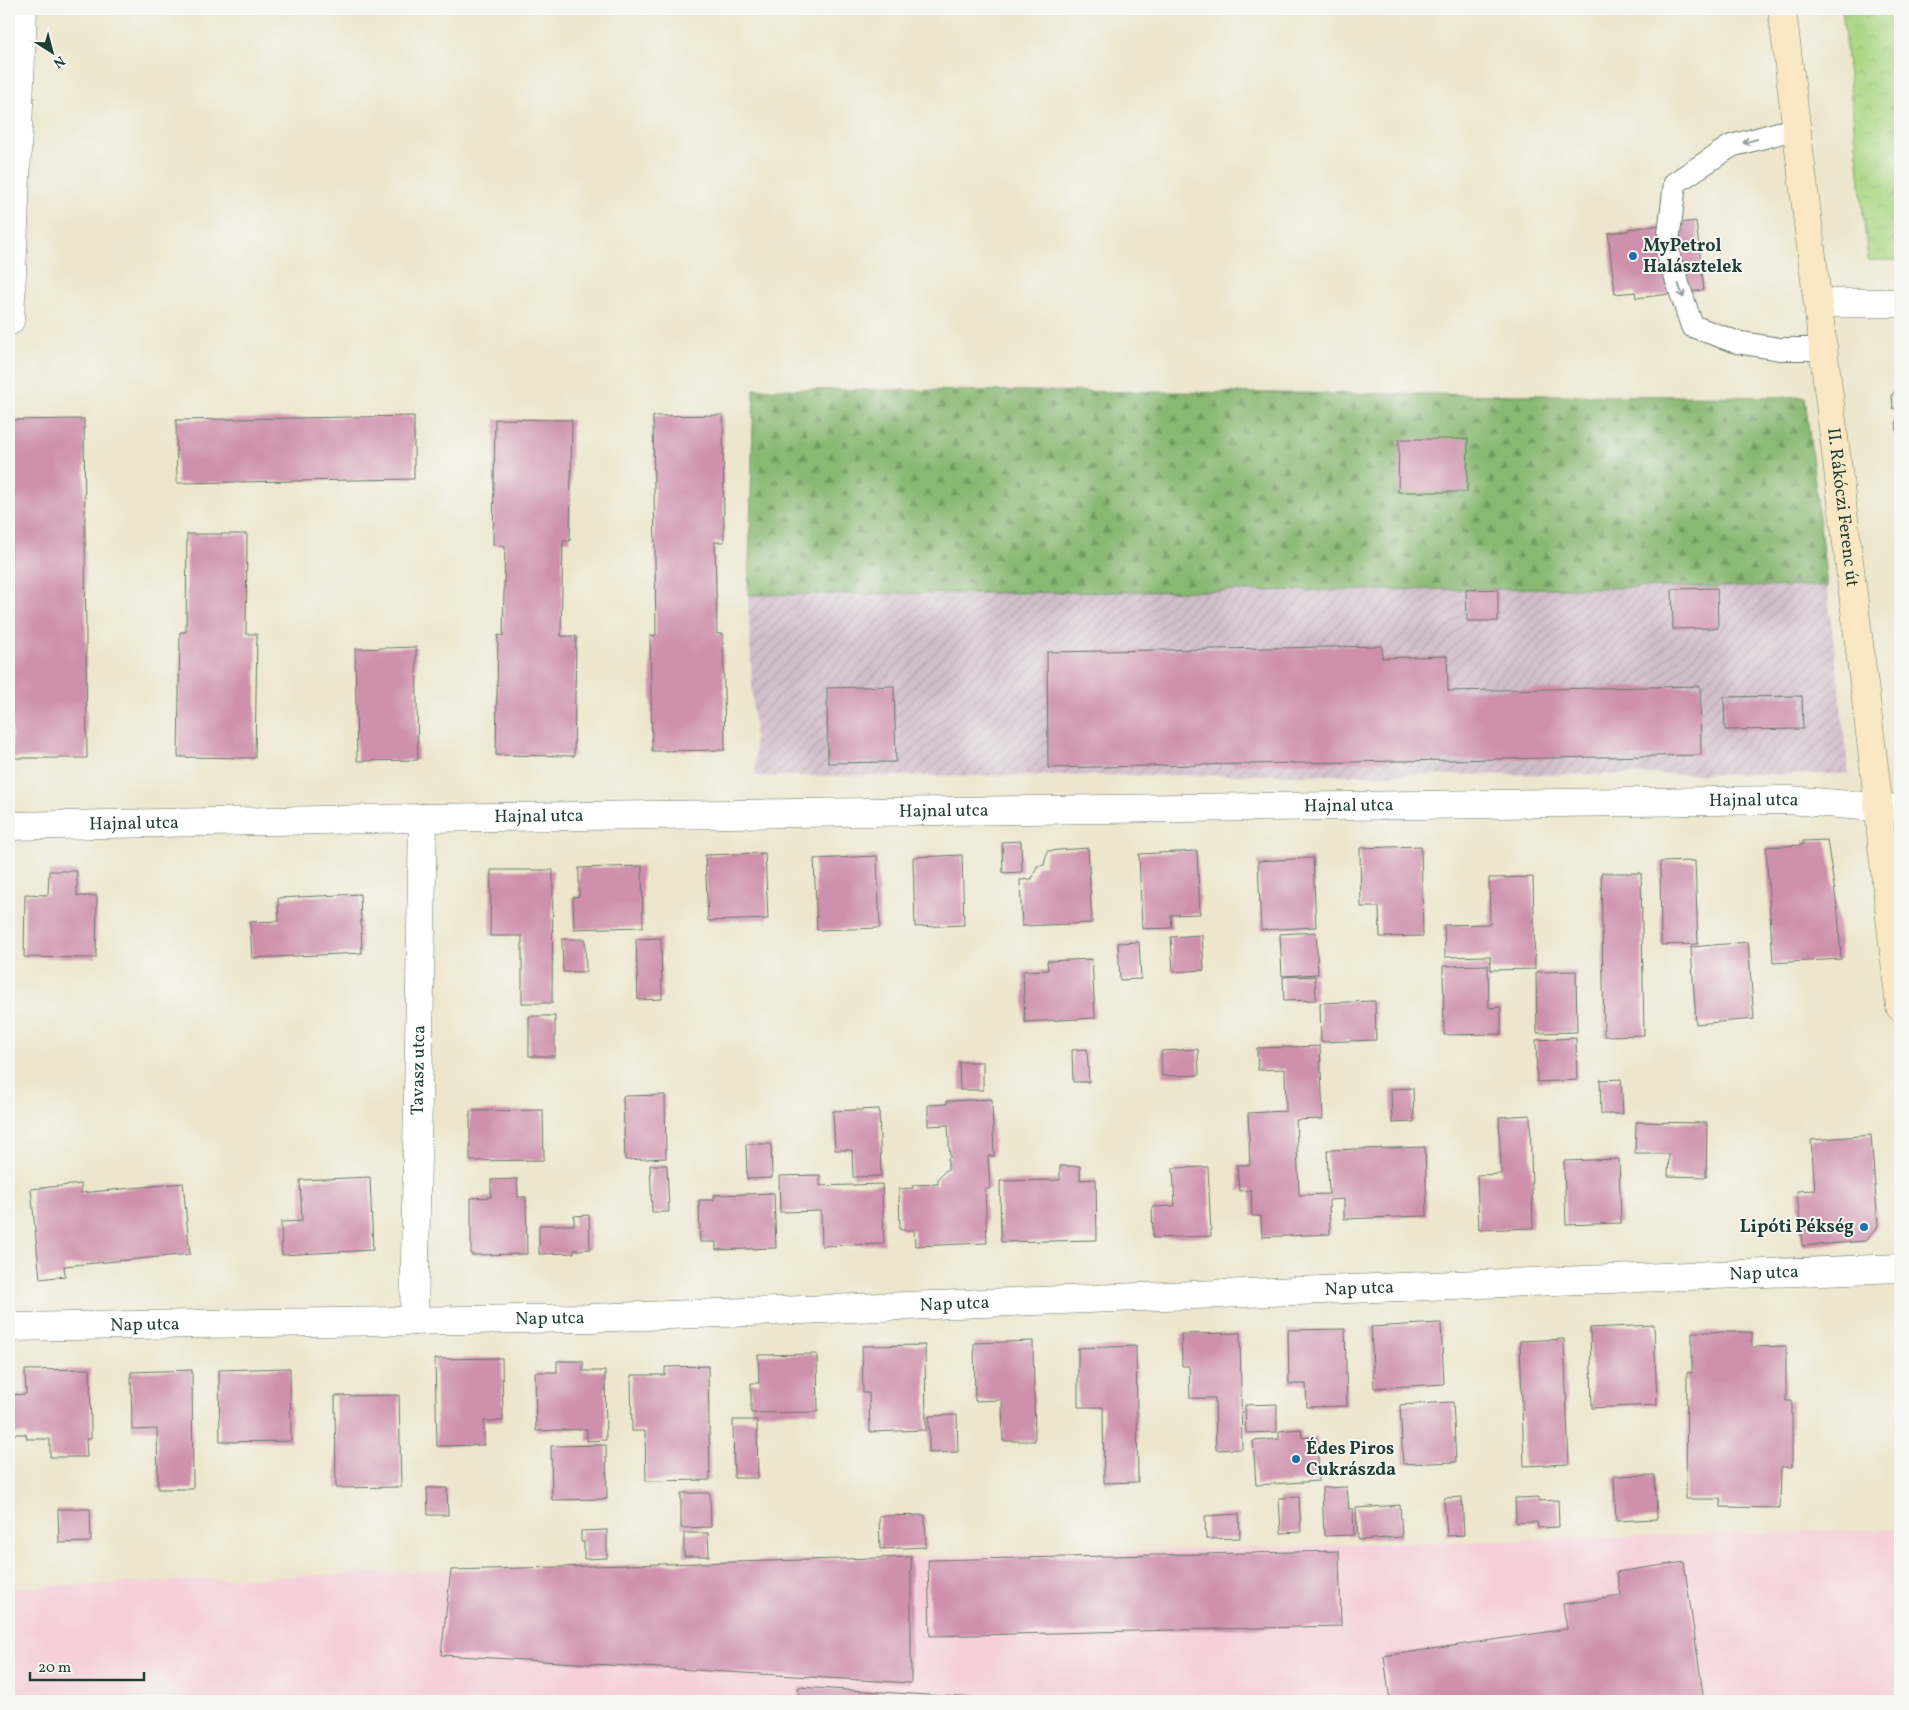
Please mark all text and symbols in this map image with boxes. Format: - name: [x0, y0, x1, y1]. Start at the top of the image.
- north arrow: [28, 28, 78, 78]
- text: N: [49, 51, 68, 72]
- one-way arrow: [1742, 137, 1758, 146]
- place label: MyPetrol Halásztelek: [1643, 234, 1742, 280]
- marker: MyPetrol Halásztelek: [1627, 250, 1639, 262]
- one-way arrow: [1676, 283, 1686, 299]
- street label: II. Rákóczi Ferenc út: [1820, 426, 1865, 588]
- street label: Hajnal utca: [1709, 787, 1800, 814]
- street label: Hajnal utca: [1304, 793, 1394, 819]
- street label: Hajnal utca: [899, 798, 989, 824]
- street label: Hajnal utca: [494, 803, 584, 830]
- street label: Hajnal utca: [89, 810, 179, 837]
- street label: Tavasz utca: [405, 1025, 432, 1115]
- place label: Lipóti Pékség: [1740, 1215, 1854, 1240]
- marker: Lipóti Pékség: [1858, 1221, 1870, 1233]
- street label: Nap utca: [1729, 1259, 1799, 1287]
- street label: Nap utca: [1324, 1275, 1395, 1302]
- street label: Nap utca: [919, 1290, 990, 1318]
- street label: Nap utca: [515, 1306, 585, 1332]
- street label: Nap utca: [110, 1312, 180, 1338]
- place label: Édes Piros Cukrászda: [1306, 1437, 1396, 1483]
- marker: Édes Piros Cukrászda: [1290, 1453, 1302, 1465]
- scale bar: [30, 1650, 144, 1682]
- text: 20 m: [38, 1658, 71, 1679]

